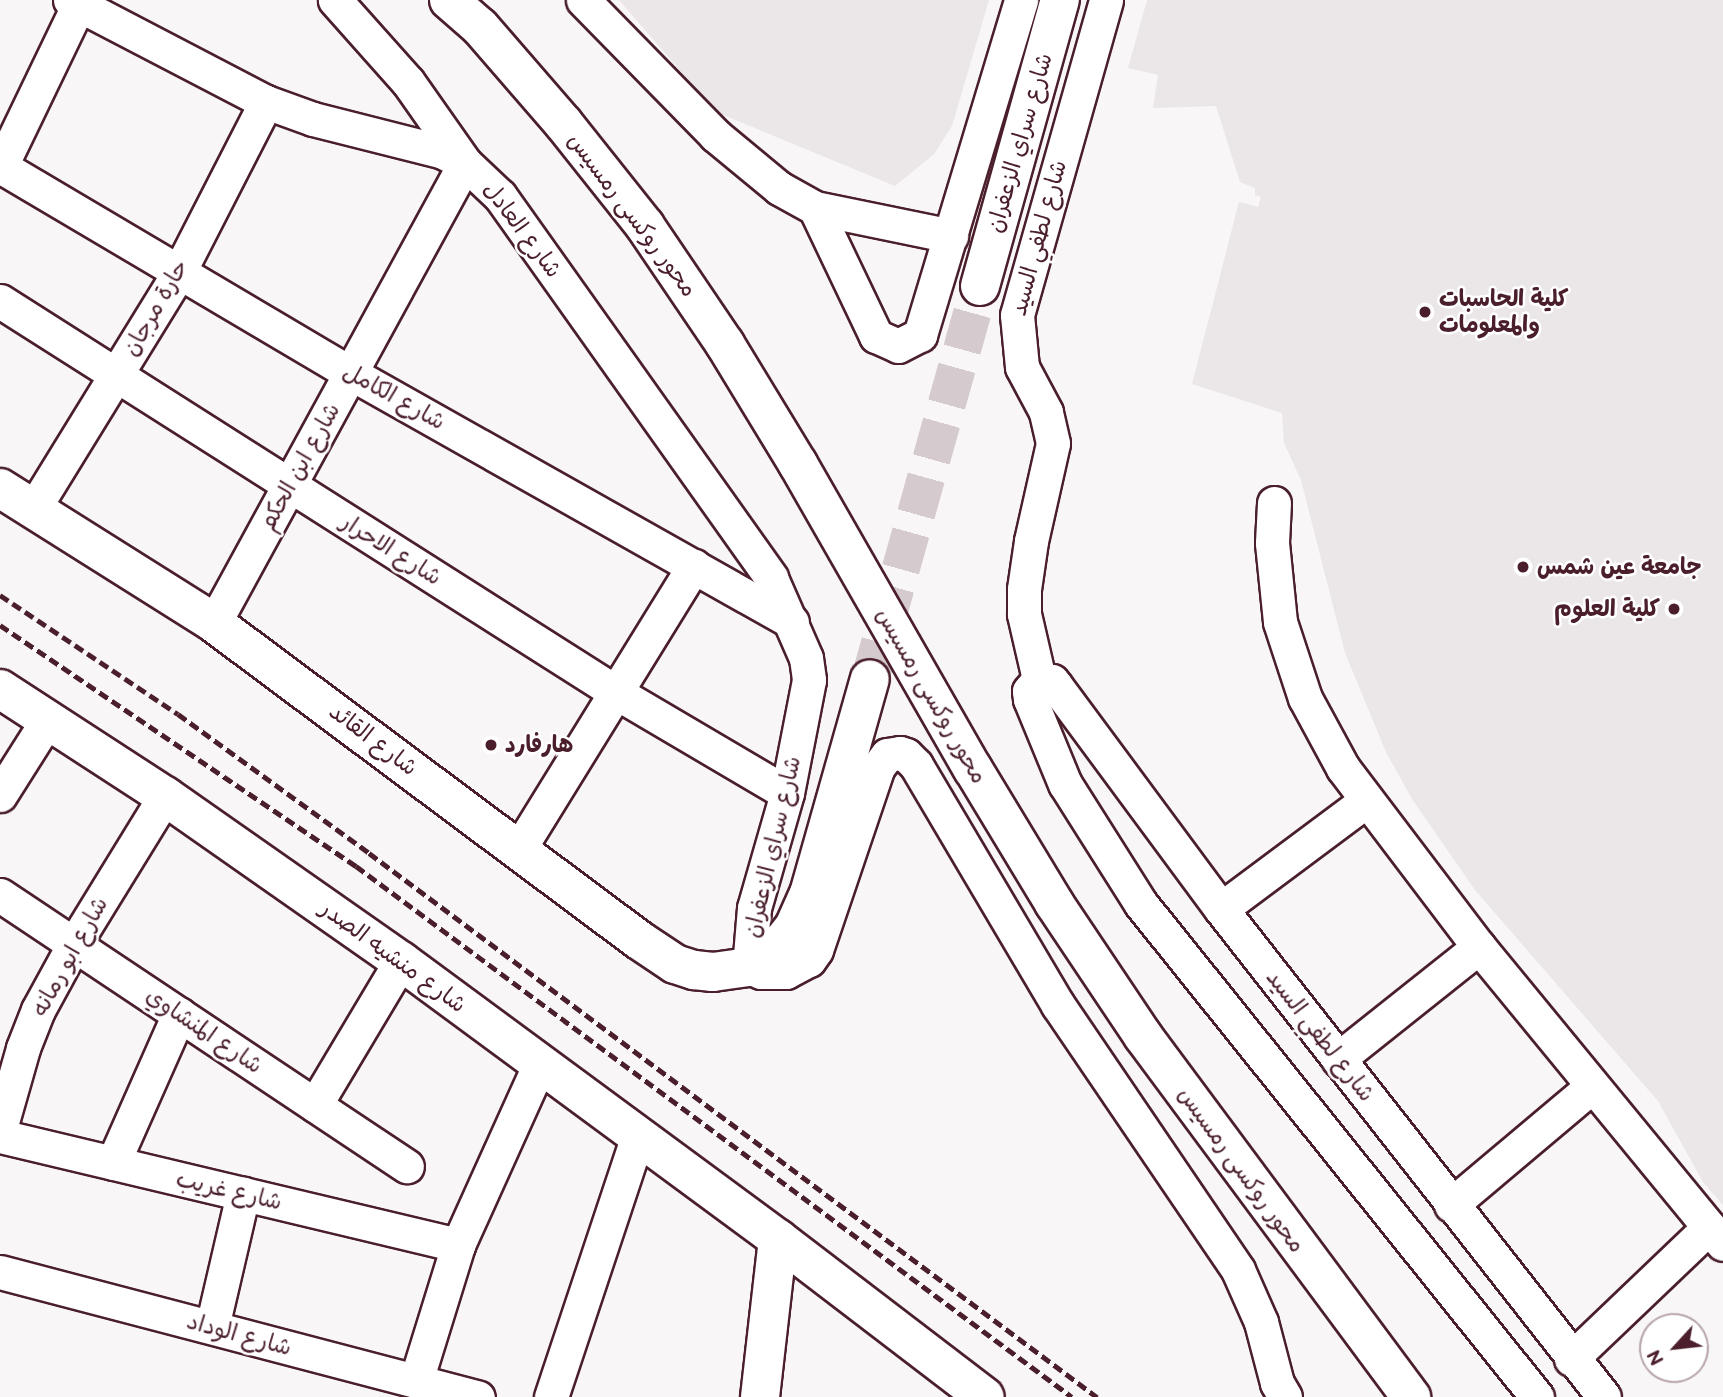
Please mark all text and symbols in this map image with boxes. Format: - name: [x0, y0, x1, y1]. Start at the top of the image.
- street label: شارع سراي الزعفران: [981, 50, 1059, 236]
- street label: محور روكسى رمسيس: [561, 128, 703, 302]
- street label: شارع لطفي السيد: [1005, 157, 1073, 319]
- street label: شارع العادل: [477, 177, 567, 283]
- street label: حارة مرجان: [117, 255, 195, 361]
- place label: كلية الحاسبات والمعلومات: [1439, 285, 1569, 339]
- marker: كلية الحاسبات والمعلومات: [1417, 304, 1433, 320]
- street label: شارع الكامل: [338, 358, 450, 436]
- street label: شارع ابن الحكم: [254, 398, 346, 536]
- street label: شارع الاحرار: [336, 508, 446, 592]
- place label: جامعة عين شمس: [1537, 553, 1702, 581]
- marker: جامعة عين شمس: [1515, 559, 1531, 575]
- place label: كلية العلوم: [1554, 595, 1660, 623]
- marker: كلية العلوم: [1666, 601, 1682, 617]
- street label: محور روكسى رمسيس: [869, 603, 993, 789]
- street label: شارع القائد: [323, 698, 423, 782]
- place label: هارفارد: [505, 731, 573, 759]
- marker: هارفارد: [483, 737, 499, 753]
- street label: شارع سراي الزعفران: [739, 753, 807, 941]
- street label: شارع ابو رمانه: [26, 892, 114, 1022]
- street label: شارع منشيه الصدر: [315, 895, 471, 1019]
- street label: شارع لطفي السيد: [1260, 965, 1380, 1107]
- street label: شارع المنشاوي: [140, 982, 268, 1080]
- street label: محور روكسى رمسيس: [1172, 1082, 1310, 1258]
- street label: شارع غريب: [173, 1165, 285, 1217]
- street label: شارع الوداد: [184, 1308, 294, 1362]
- north arrow: [1639, 1313, 1709, 1383]
- text: N: [1643, 1345, 1670, 1368]

